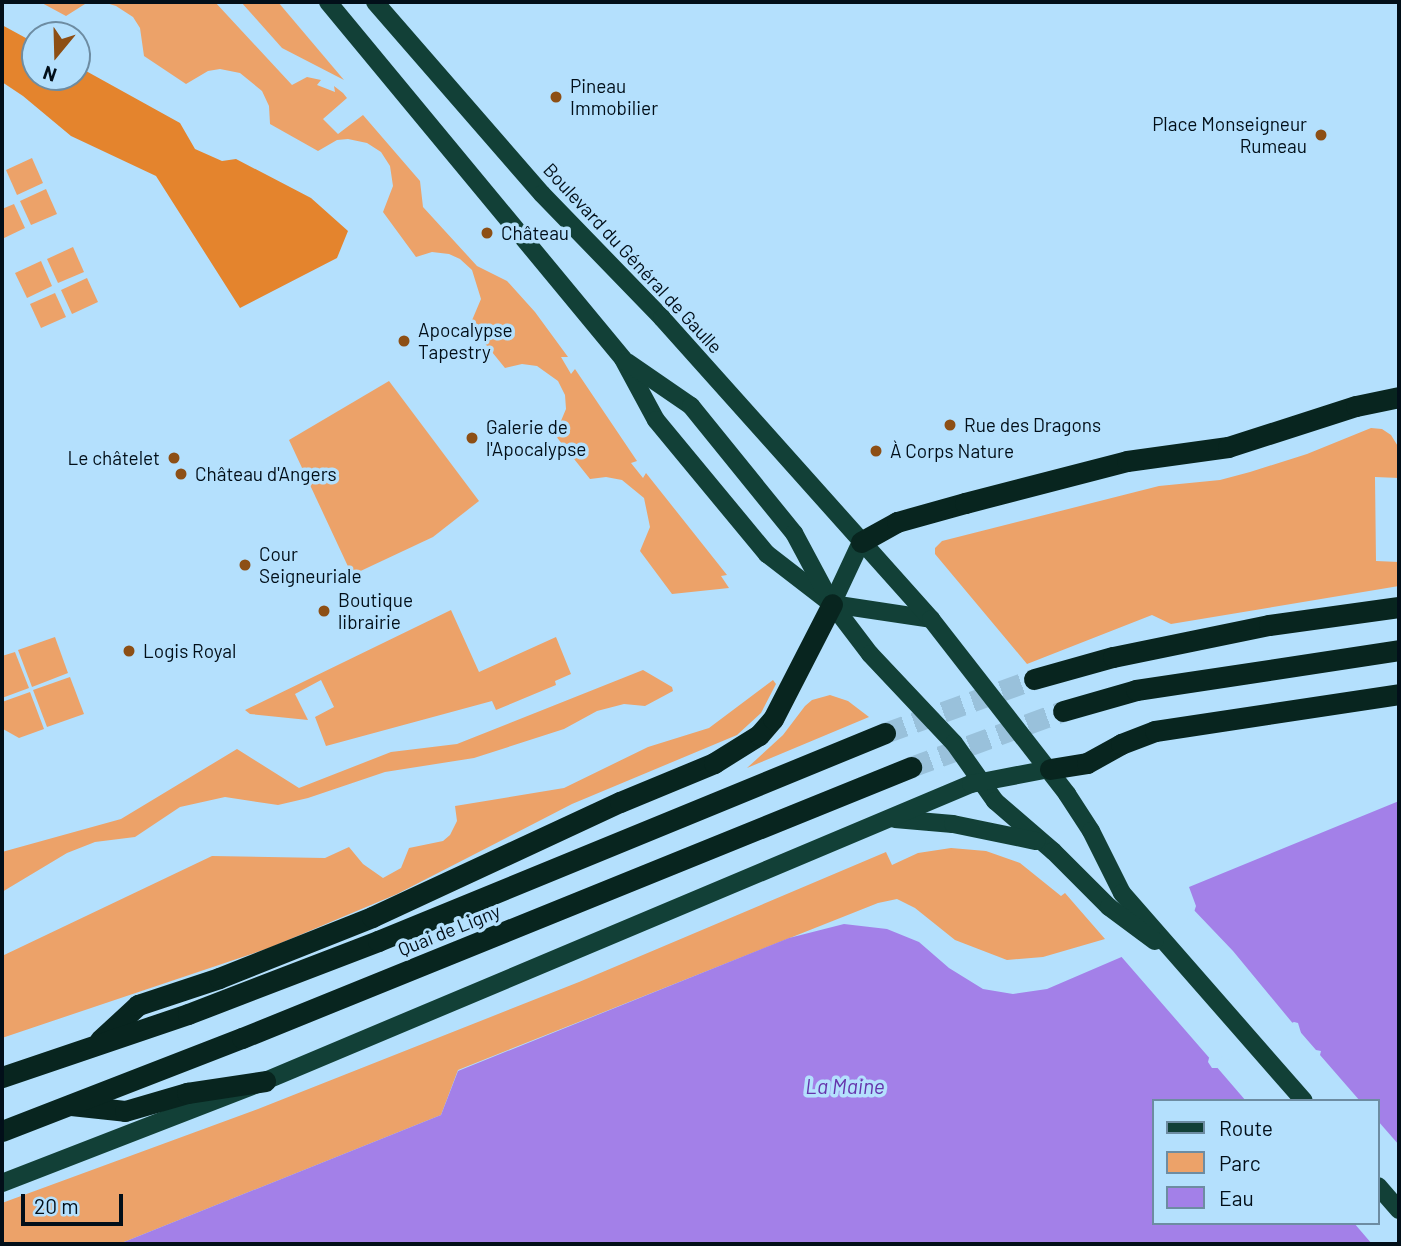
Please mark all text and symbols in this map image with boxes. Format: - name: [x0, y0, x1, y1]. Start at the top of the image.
- north arrow: [21, 21, 91, 91]
- text: N: [40, 62, 59, 87]
- place label: Pineau Immobilier: [570, 75, 658, 119]
- marker: Pineau Immobilier: [548, 89, 564, 105]
- place label: Place Monseigneur Rumeau: [1152, 113, 1307, 157]
- marker: Place Monseigneur Rumeau: [1313, 127, 1329, 143]
- street label: Boulevard du Général de Gaulle: [539, 158, 727, 358]
- place label: Château: [501, 222, 569, 244]
- marker: Château: [479, 225, 495, 241]
- place label: Apocalypse Tapestry: [418, 319, 513, 363]
- marker: Apocalypse Tapestry: [396, 333, 412, 349]
- place label: Rue des Dragons: [964, 414, 1101, 436]
- place label: Galerie de l'Apocalypse: [486, 416, 586, 460]
- marker: Rue des Dragons: [942, 417, 958, 433]
- marker: Galerie de l'Apocalypse: [464, 430, 480, 446]
- place label: À Corps Nature: [890, 440, 1014, 462]
- marker: À Corps Nature: [868, 443, 884, 459]
- place label: Le châtelet: [67, 447, 160, 469]
- marker: Le châtelet: [166, 450, 182, 466]
- place label: Château d'Angers: [195, 463, 337, 485]
- marker: Château d'Angers: [173, 466, 189, 482]
- place label: Cour Seigneuriale: [259, 543, 362, 587]
- marker: Cour Seigneuriale: [237, 557, 253, 573]
- place label: Boutique librairie: [338, 589, 413, 633]
- marker: Boutique librairie: [316, 603, 332, 619]
- place label: Logis Royal: [143, 640, 236, 662]
- marker: Logis Royal: [121, 643, 137, 659]
- street label: Quai de Ligny: [394, 899, 504, 961]
- water label: La Maine: [805, 1073, 885, 1099]
- legend: [1152, 1099, 1380, 1225]
- text: Route: [1219, 1115, 1273, 1140]
- text: Parc: [1219, 1150, 1261, 1175]
- scale bar: [24, 1180, 126, 1224]
- text: Eau: [1219, 1185, 1254, 1210]
- text: 20 m: [34, 1193, 79, 1218]

